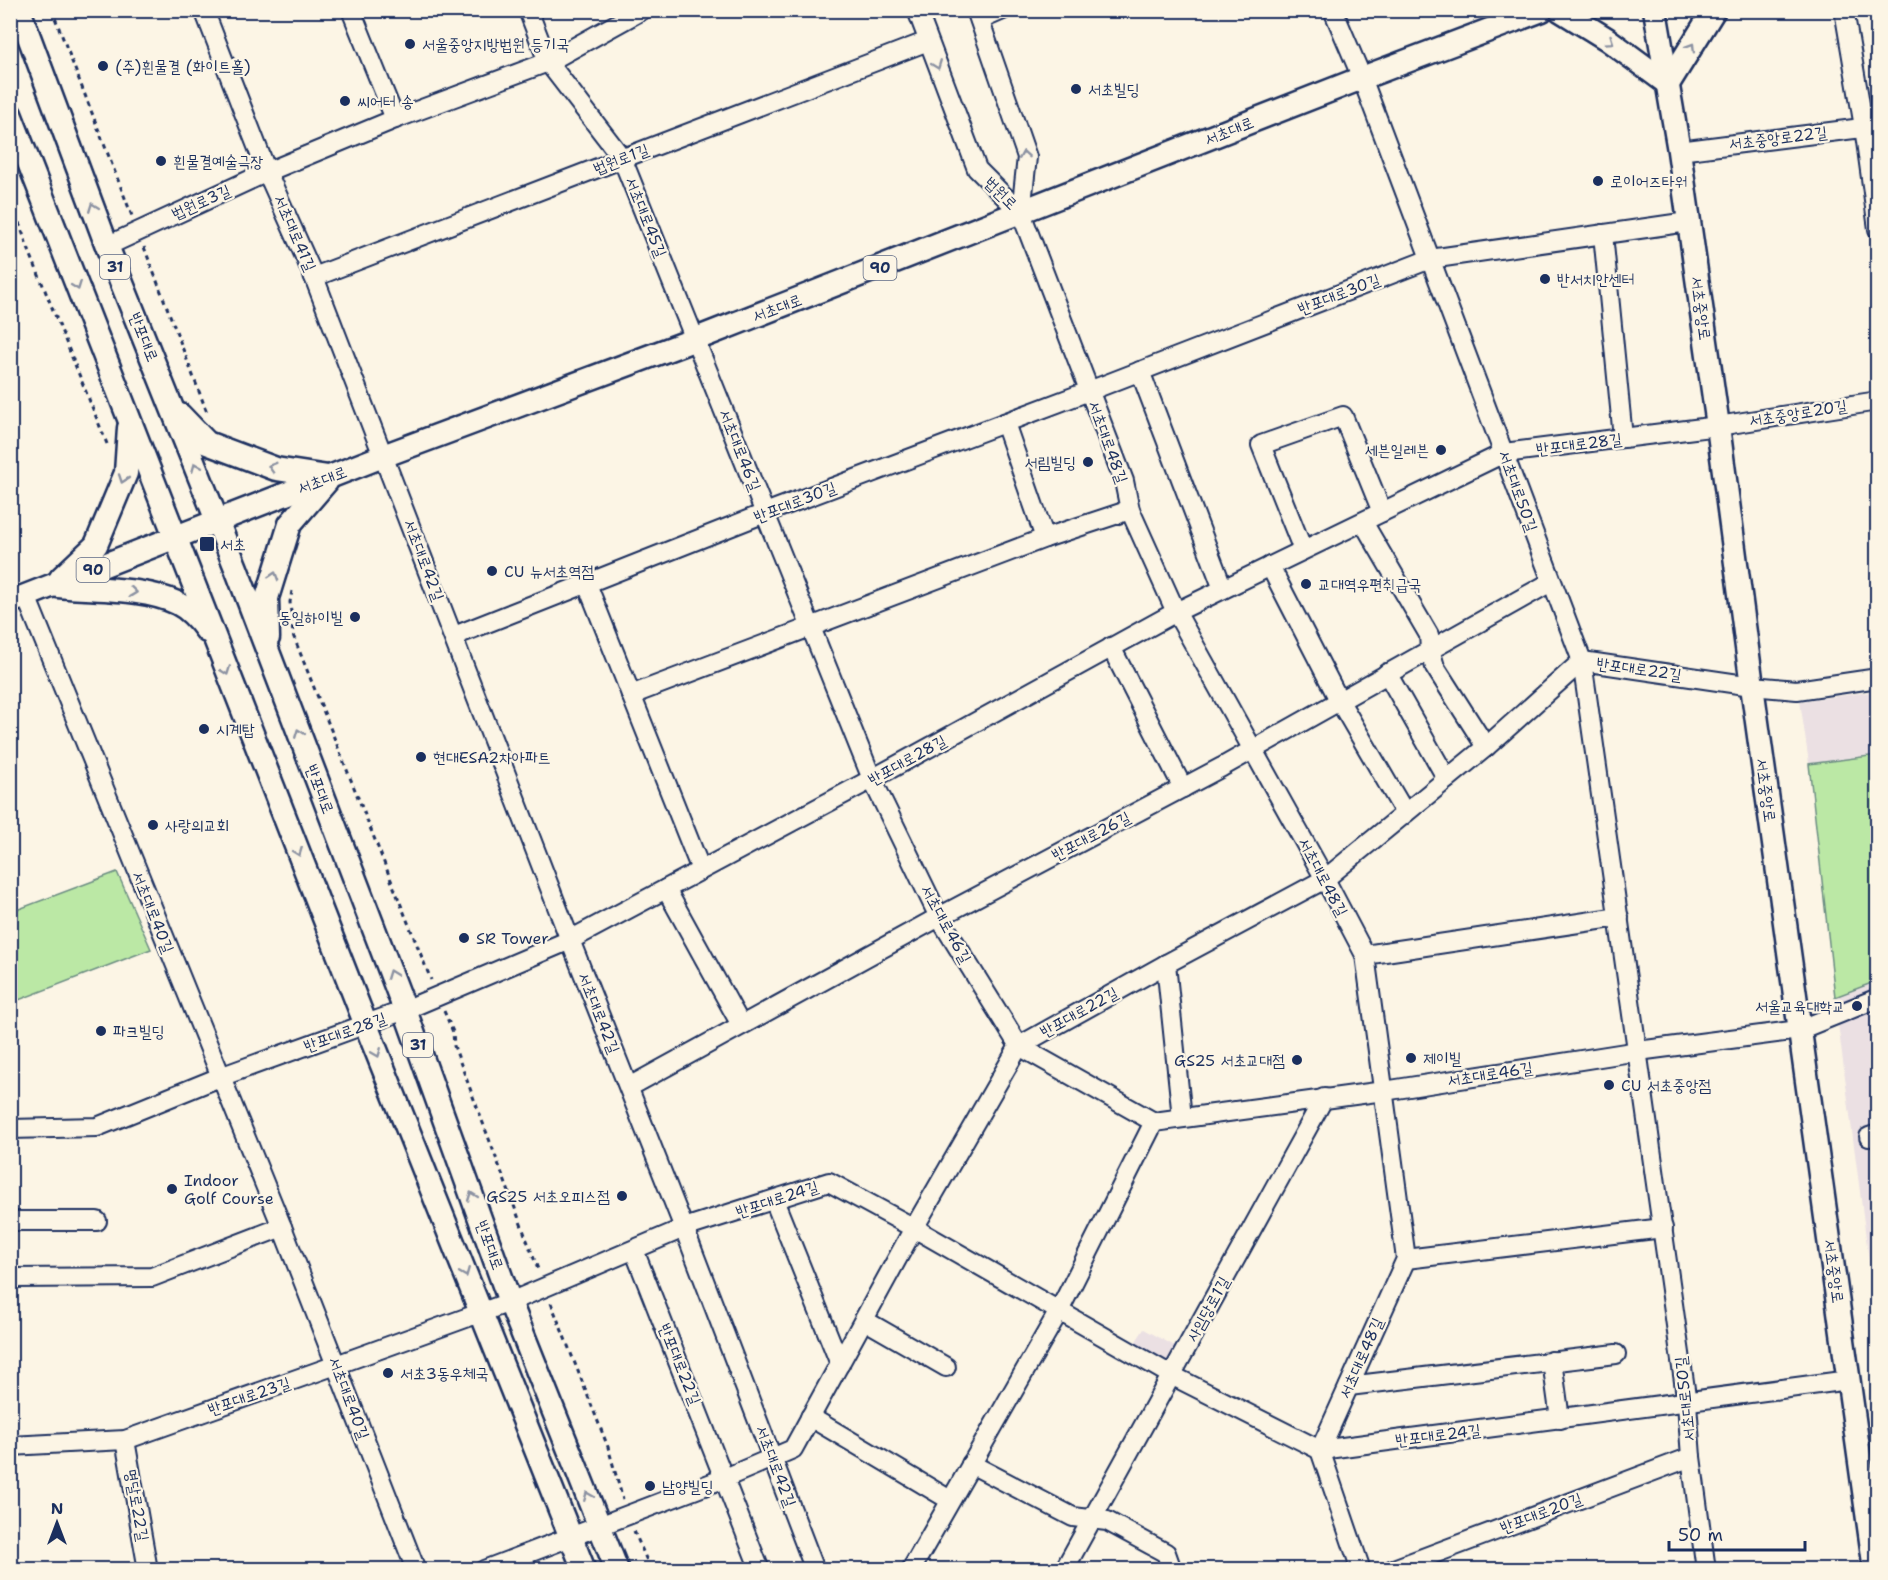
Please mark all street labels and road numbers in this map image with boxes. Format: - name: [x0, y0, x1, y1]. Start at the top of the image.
- street label: 서초대로: [1201, 112, 1257, 150]
- street label: 서초중앙로22길: [1728, 122, 1828, 154]
- street label: 법원로1길: [590, 139, 652, 179]
- street label: 법원로: [980, 172, 1022, 214]
- street label: 서초대로45길: [620, 174, 672, 260]
- street label: 법원로3길: [168, 180, 234, 224]
- street label: 서초대로41길: [269, 192, 321, 275]
- road number: 31: [100, 255, 130, 279]
- road number: 90: [864, 256, 896, 280]
- street label: 반포대로30길: [1295, 269, 1383, 319]
- street label: 서초중앙로: [1686, 275, 1716, 341]
- street label: 서초대로: [749, 289, 805, 327]
- street label: 반포대로: [125, 309, 163, 365]
- street label: 서초중앙로20길: [1747, 395, 1849, 431]
- street label: 서초대로48길: [1083, 398, 1133, 486]
- street label: 서초대로46길: [714, 406, 766, 494]
- street label: 반포대로28길: [1535, 428, 1623, 460]
- street label: 서초대로50길: [1494, 447, 1542, 535]
- street label: 서초대로: [294, 461, 350, 499]
- street label: 반포대로30길: [751, 477, 839, 527]
- street label: 서초대로42길: [399, 516, 449, 604]
- road number: 90: [76, 558, 110, 582]
- street label: 반포대로22길: [1595, 653, 1683, 685]
- street label: 반포대로28길: [864, 730, 950, 790]
- street label: 서초중앙로: [1751, 757, 1781, 823]
- street label: 반포대로: [301, 761, 339, 817]
- street label: 반포대로26길: [1048, 806, 1134, 865]
- street label: 서초대로48길: [1293, 834, 1353, 920]
- street label: 서초대로40길: [127, 868, 179, 956]
- street label: 서초대로46길: [916, 881, 976, 967]
- street label: 서초대로42길: [573, 969, 625, 1057]
- street label: 반포대로22길: [1036, 982, 1122, 1042]
- street label: 반포대로28길: [301, 1007, 389, 1057]
- road number: 31: [403, 1033, 433, 1057]
- street label: 서초대로46길: [1446, 1057, 1534, 1091]
- street label: 반포대로24길: [733, 1176, 821, 1222]
- street label: 반포대로: [471, 1217, 509, 1273]
- street label: 서초중앙로: [1819, 1238, 1849, 1304]
- street label: 사임당로1길: [1182, 1273, 1234, 1345]
- street label: 서초대로48길: [1334, 1314, 1388, 1402]
- street label: 반포대로22길: [654, 1320, 706, 1408]
- street label: 서초대로40길: [324, 1354, 374, 1442]
- street label: 서초대로50길: [1670, 1355, 1700, 1442]
- street label: 반포대로23길: [205, 1372, 293, 1420]
- street label: 반포대로24길: [1394, 1419, 1482, 1451]
- street label: 서초대로42길: [751, 1422, 801, 1510]
- street label: 명달로22길: [120, 1467, 154, 1543]
- street label: 반포대로20길: [1497, 1488, 1585, 1538]

